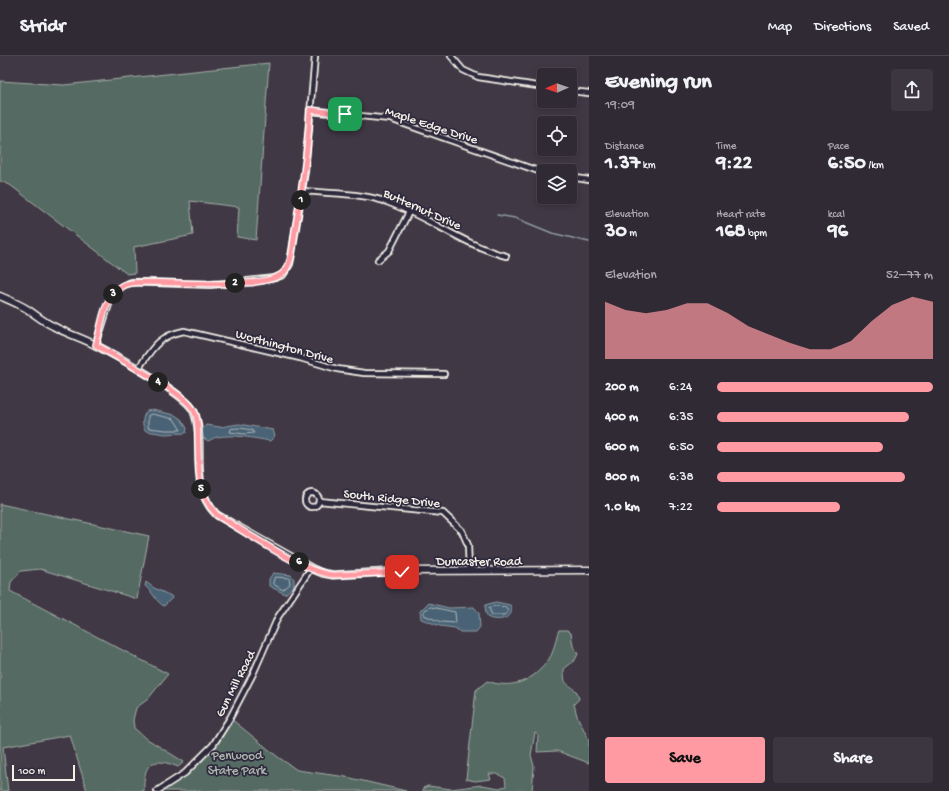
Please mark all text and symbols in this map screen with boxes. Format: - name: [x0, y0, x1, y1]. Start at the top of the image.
- text: Stridr: [20, 16, 65, 39]
- text: Map: [768, 19, 792, 36]
- text: Directions: [814, 19, 871, 36]
- text: Saved: [893, 19, 929, 36]
- north arrow: [537, 68, 577, 108]
- map controls: [537, 68, 577, 204]
- button: share: [891, 69, 933, 111]
- text: Evening run: [605, 70, 712, 96]
- pin: [328, 97, 362, 131]
- text: 19:09: [605, 98, 635, 113]
- icon: arrive: [334, 103, 356, 125]
- street label: Maple Edge Drive: [383, 104, 480, 149]
- button: locate: [537, 116, 577, 156]
- text: Distance: [605, 141, 644, 153]
- text: Time: [716, 141, 736, 153]
- text: Pace: [828, 141, 849, 153]
- text: 1.37: [605, 153, 640, 176]
- text: 9:22: [716, 153, 752, 176]
- text: 6:50: [828, 153, 866, 176]
- text: km: [640, 160, 655, 172]
- text: /km: [866, 160, 884, 172]
- button: layers: [537, 164, 577, 204]
- street label: Butternut Drive: [380, 186, 464, 234]
- pin: 1: [291, 190, 311, 210]
- text: 1: [299, 194, 303, 206]
- text: Elevation: [605, 209, 649, 221]
- text: Heart rate: [716, 209, 766, 221]
- text: kcal: [828, 209, 845, 221]
- text: 30: [605, 221, 627, 244]
- text: 168: [716, 221, 746, 244]
- text: 96: [828, 221, 848, 244]
- text: m: [627, 228, 637, 240]
- text: bpm: [746, 228, 767, 240]
- text: Elevation: [605, 268, 657, 283]
- text: 52–77 m: [886, 268, 933, 283]
- pin: 2: [225, 273, 245, 293]
- text: 2: [232, 277, 238, 289]
- pin: 3: [103, 284, 123, 304]
- text: 3: [110, 288, 116, 300]
- street label: Worthington Drive: [234, 327, 335, 368]
- pin: 4: [148, 372, 168, 392]
- text: 4: [155, 376, 161, 388]
- text: 200 m: [605, 380, 638, 395]
- text: 6:24: [669, 380, 692, 395]
- text: 400 m: [605, 410, 638, 425]
- text: 6:35: [669, 410, 693, 425]
- text: 600 m: [605, 440, 639, 455]
- text: 6:50: [669, 440, 694, 455]
- text: 800 m: [605, 470, 639, 485]
- text: 6:38: [669, 470, 694, 485]
- pin: 5: [191, 479, 211, 499]
- text: 5: [198, 483, 204, 495]
- street label: South Ridge Drive: [343, 487, 441, 512]
- text: 1.0 km: [605, 500, 640, 515]
- text: 7:22: [669, 500, 693, 515]
- pin: 6: [289, 552, 309, 572]
- pin: [385, 555, 419, 589]
- street label: Duncaster Road: [435, 555, 523, 570]
- text: 6: [296, 556, 302, 568]
- icon: check: [391, 561, 413, 583]
- street label: Gun Mill Road: [213, 647, 260, 720]
- button: Save: [605, 737, 765, 783]
- button: Share: [773, 737, 933, 783]
- park label: Penwood State Park: [208, 749, 267, 779]
- scale bar: [12, 763, 75, 782]
- text: 100 m: [18, 766, 45, 778]

